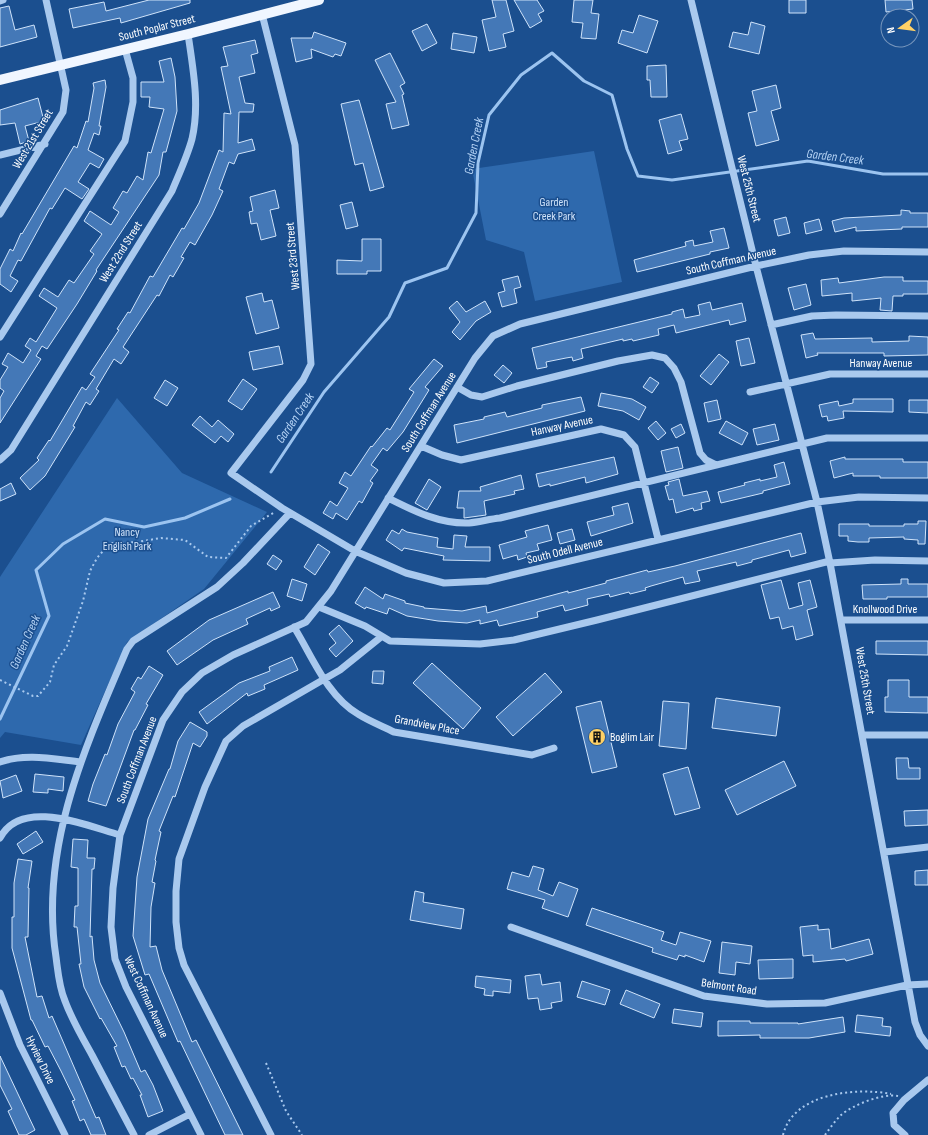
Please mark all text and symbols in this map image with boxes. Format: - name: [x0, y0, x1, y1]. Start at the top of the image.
- north arrow: [880, 8, 920, 48]
- street label: South Poplar Street: [117, 11, 197, 45]
- text: N: [884, 26, 898, 35]
- street label: West 21st Street: [9, 106, 57, 171]
- water label: Garden Creek: [461, 115, 488, 176]
- water label: Garden Creek: [805, 146, 866, 169]
- street label: West 25th Street: [733, 154, 765, 224]
- park label: Garden Creek Park: [533, 195, 576, 224]
- street label: West 22nd Street: [96, 218, 146, 285]
- street label: West 23rd Street: [283, 221, 303, 290]
- street label: South Coffman Avenue: [684, 243, 778, 279]
- street label: Hanway Avenue: [850, 356, 913, 371]
- street label: South Coffman Avenue: [398, 369, 460, 455]
- water label: Garden Creek: [272, 389, 318, 446]
- street label: Hanway Avenue: [530, 412, 594, 440]
- park label: Nancy English Park: [103, 525, 152, 554]
- street label: South Odell Avenue: [526, 534, 604, 568]
- street label: Knollwood Drive: [853, 602, 917, 617]
- water label: Garden Creek: [6, 611, 44, 672]
- street label: West 25th Street: [852, 646, 878, 716]
- street label: Grandview Place: [393, 711, 461, 739]
- street label: South Coffman Avenue: [113, 714, 161, 806]
- building icon: Boglim Lair: [587, 727, 607, 747]
- place label: Boglim Lair: [610, 730, 655, 745]
- street label: West Coffman Avenue: [120, 954, 172, 1040]
- street label: Belmont Road: [700, 975, 758, 999]
- street label: Hyview Drive: [22, 1033, 58, 1087]

